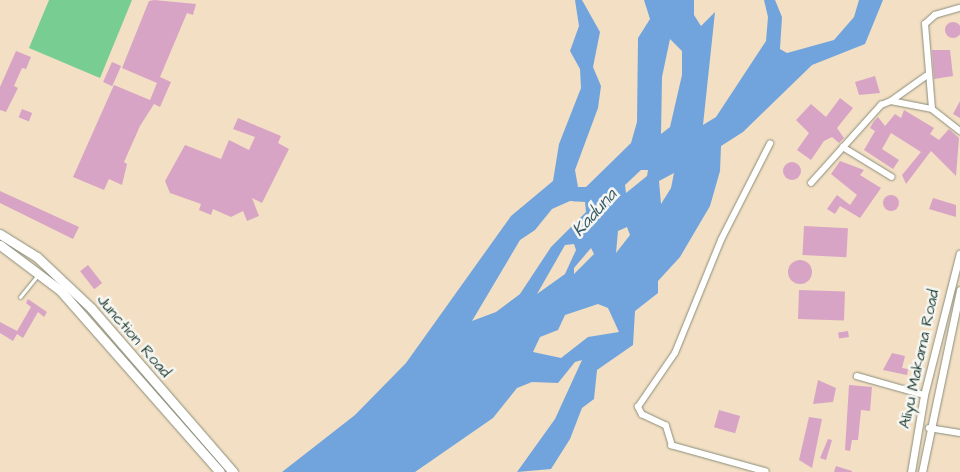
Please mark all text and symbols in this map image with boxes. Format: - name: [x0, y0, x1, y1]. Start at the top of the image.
- water label: Kaduna: [568, 185, 622, 241]
- street label: Aliyu Makama Road: [895, 288, 943, 430]
- street label: Junction Road: [93, 291, 175, 381]

